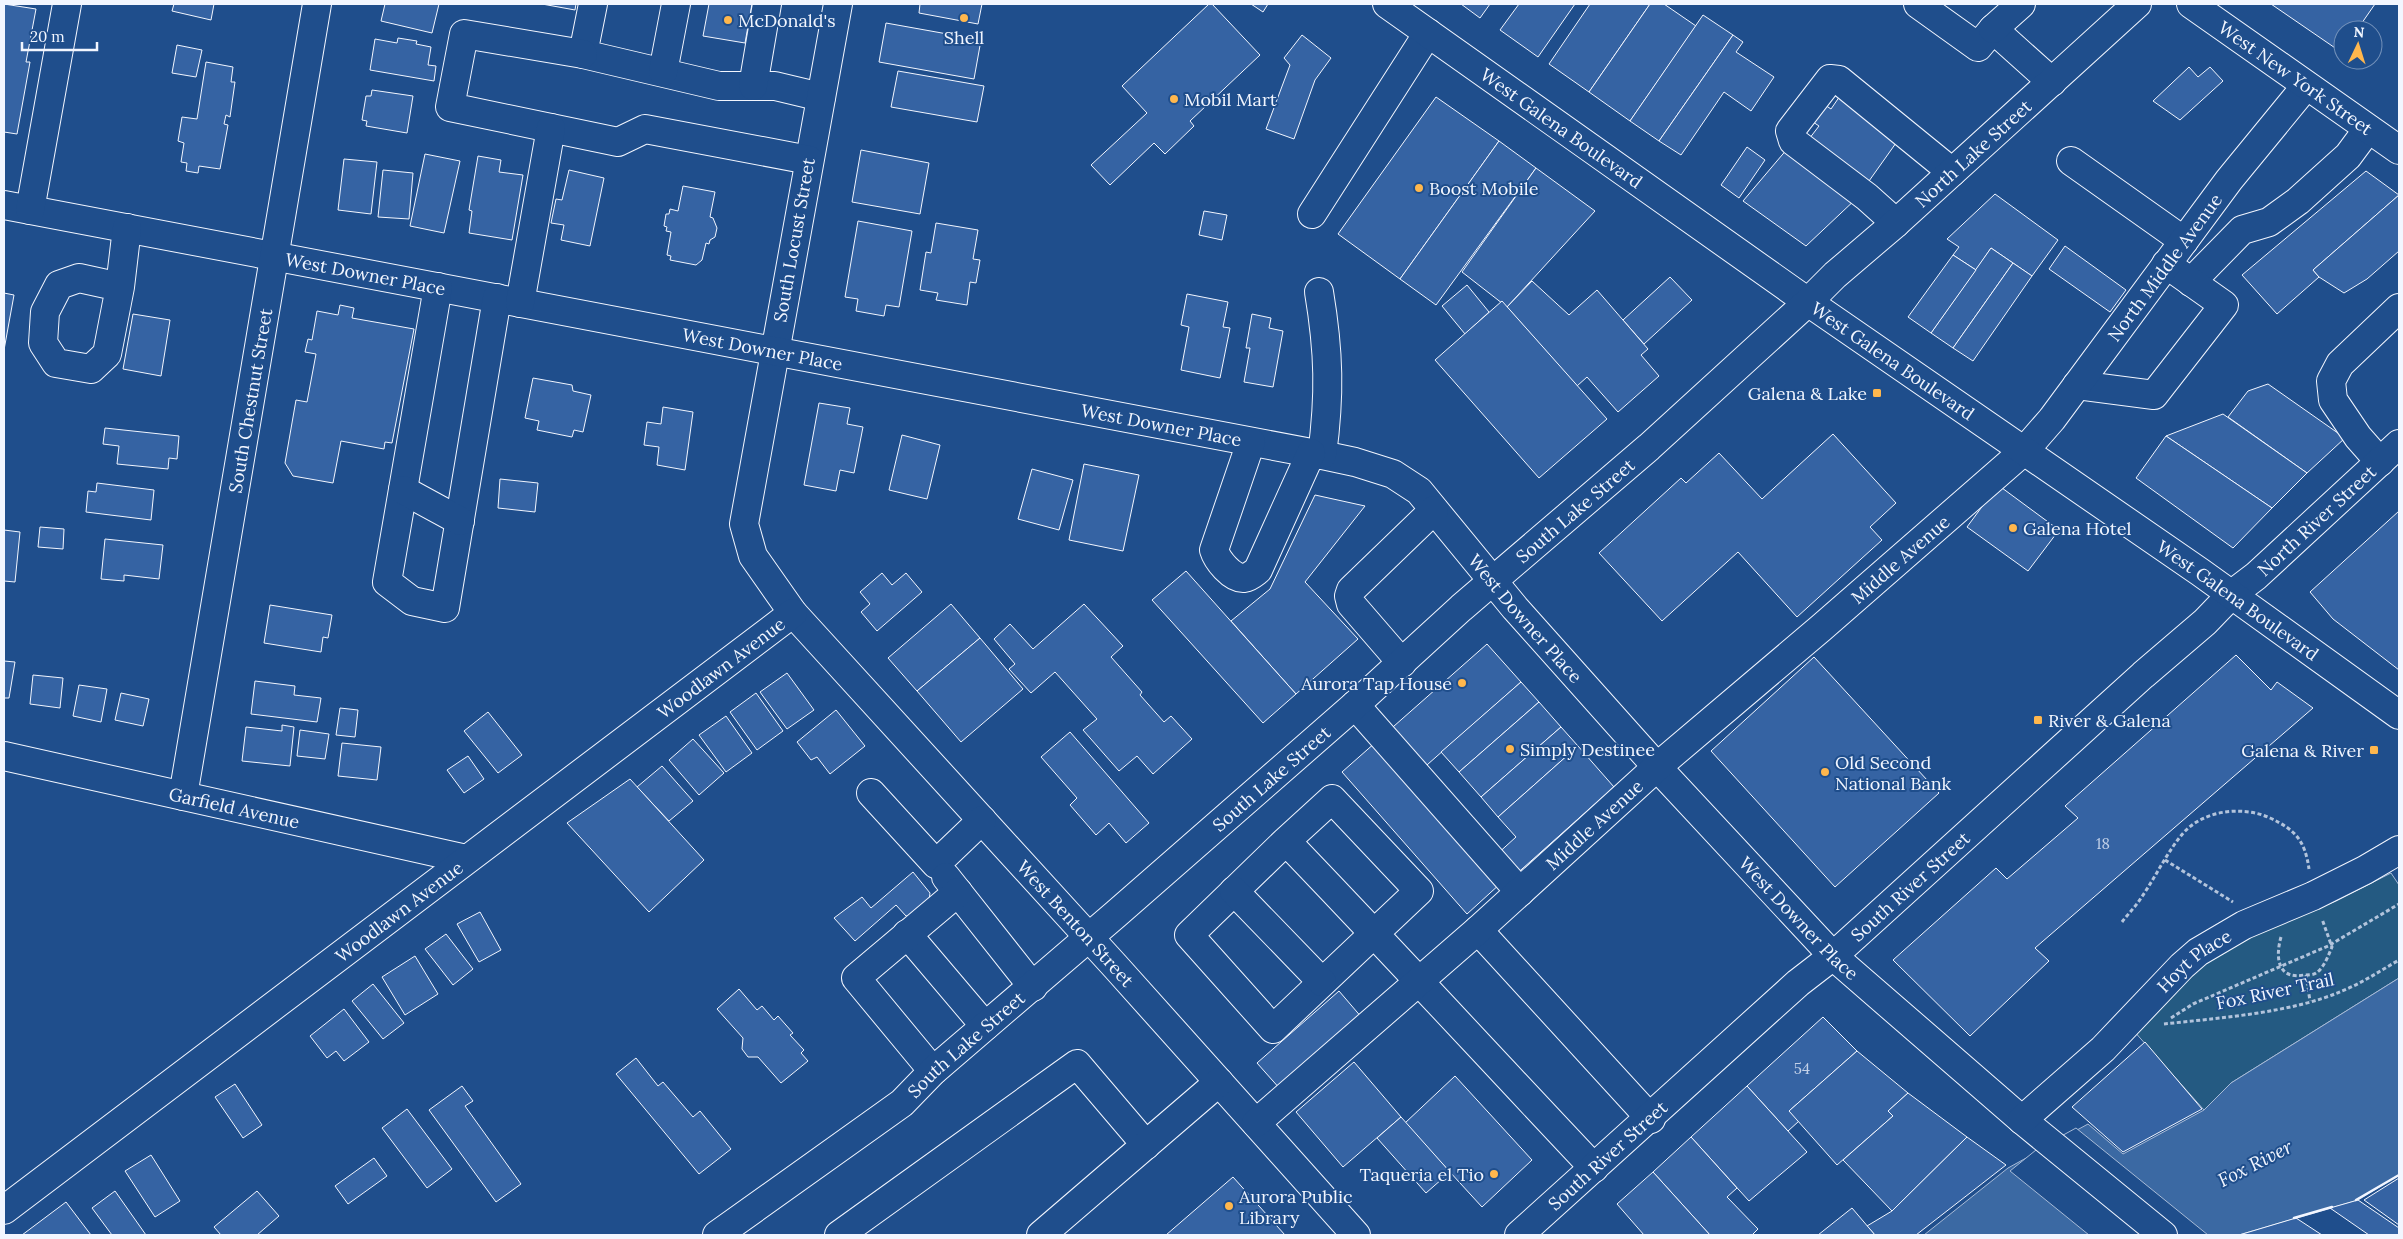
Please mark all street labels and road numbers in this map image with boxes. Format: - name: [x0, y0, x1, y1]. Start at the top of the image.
- street label: West New York Street: [2214, 16, 2376, 138]
- street label: West Galena Boulevard: [1476, 62, 1647, 193]
- street label: North Lake Street: [1910, 94, 2036, 212]
- street label: South Locust Street: [768, 156, 820, 324]
- street label: North Middle Avenue: [2102, 189, 2227, 346]
- street label: West Downer Place: [283, 247, 448, 300]
- street label: West Galena Boulevard: [1807, 296, 1979, 425]
- street label: South Chestnut Street: [223, 307, 277, 495]
- street label: West Downer Place: [680, 322, 845, 375]
- street label: West Downer Place: [1079, 398, 1244, 451]
- street label: South Lake Street: [1511, 453, 1639, 568]
- street label: North River Street: [2252, 460, 2380, 581]
- street label: Middle Avenue: [1846, 510, 1954, 608]
- street label: West Galena Boulevard: [2153, 534, 2324, 665]
- street label: West Downer Place: [1464, 549, 1588, 687]
- street label: Woodlawn Avenue: [652, 612, 790, 723]
- street label: South Lake Street: [1207, 721, 1335, 836]
- street label: Middle Avenue: [1540, 774, 1648, 875]
- street label: Garfield Avenue: [167, 782, 302, 833]
- street label: South River Street: [1846, 826, 1974, 946]
- street label: West Downer Place: [1734, 851, 1864, 985]
- street label: Woodlawn Avenue: [330, 855, 467, 967]
- street label: West Benton Street: [1012, 855, 1139, 991]
- street label: Hoyt Place: [2152, 924, 2235, 997]
- street label: Fox River Trail: [2214, 967, 2336, 1015]
- street label: South Lake Street: [902, 986, 1029, 1102]
- street label: South River Street: [1543, 1095, 1672, 1215]

